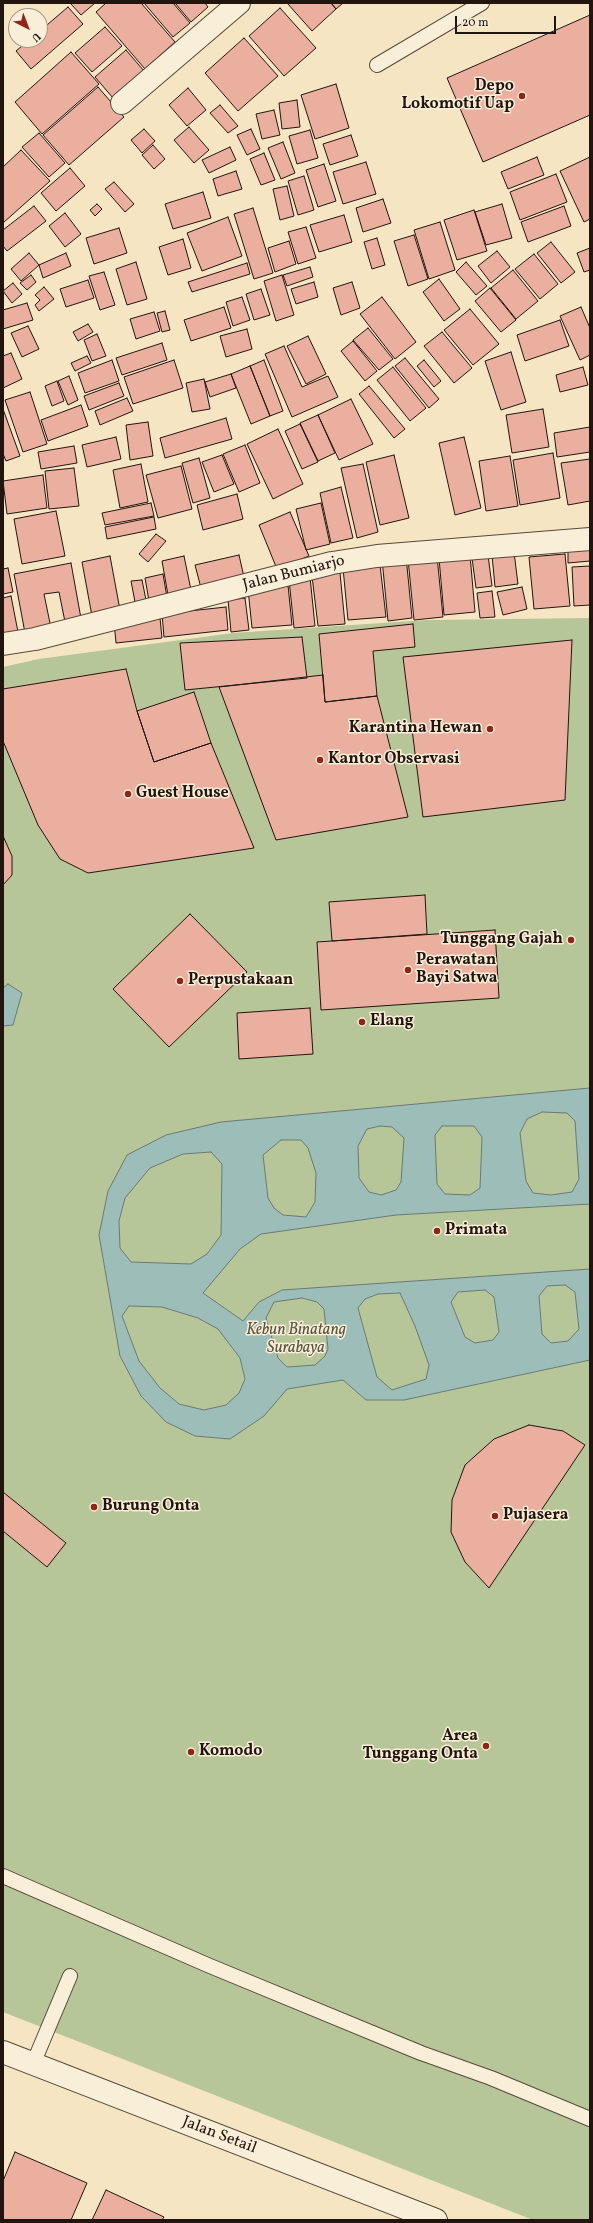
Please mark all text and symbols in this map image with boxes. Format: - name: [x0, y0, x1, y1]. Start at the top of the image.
- north arrow: [8, 8, 48, 48]
- scale bar: [457, 8, 558, 34]
- text: 20 m: [462, 15, 489, 31]
- text: U: [28, 28, 44, 45]
- place label: Depo Lokomotif Uap: [401, 77, 514, 115]
- marker: Depo Lokomotif Uap: [517, 91, 527, 101]
- street label: Jalan Bumiarjo: [241, 552, 347, 596]
- place label: Karantina Hewan: [349, 719, 482, 739]
- marker: Karantina Hewan: [485, 724, 495, 734]
- place label: Kantor Observasi: [328, 750, 460, 770]
- marker: Kantor Observasi: [315, 755, 325, 765]
- place label: Guest House: [136, 784, 229, 804]
- marker: Guest House: [123, 789, 133, 799]
- place label: Tunggang Gajah: [440, 930, 563, 950]
- marker: Tunggang Gajah: [566, 935, 576, 945]
- place label: Perawatan Bayi Satwa: [416, 951, 497, 989]
- marker: Perawatan Bayi Satwa: [403, 965, 413, 975]
- place label: Perpustakaan: [188, 971, 293, 991]
- marker: Perpustakaan: [175, 976, 185, 986]
- place label: Elang: [370, 1012, 414, 1032]
- marker: Elang: [357, 1017, 367, 1027]
- place label: Primata: [445, 1221, 507, 1241]
- marker: Primata: [432, 1226, 442, 1236]
- park label: Kebun Binatang Surabaya: [246, 1321, 346, 1359]
- place label: Burung Onta: [102, 1497, 199, 1517]
- marker: Burung Onta: [89, 1502, 99, 1512]
- place label: Pujasera: [503, 1506, 569, 1526]
- marker: Pujasera: [490, 1511, 500, 1521]
- place label: Area Tunggang Onta: [362, 1727, 478, 1765]
- marker: Area Tunggang Onta: [481, 1741, 491, 1751]
- place label: Komodo: [199, 1742, 262, 1762]
- marker: Komodo: [186, 1747, 196, 1757]
- street label: Jalan Setail: [179, 2113, 259, 2159]

